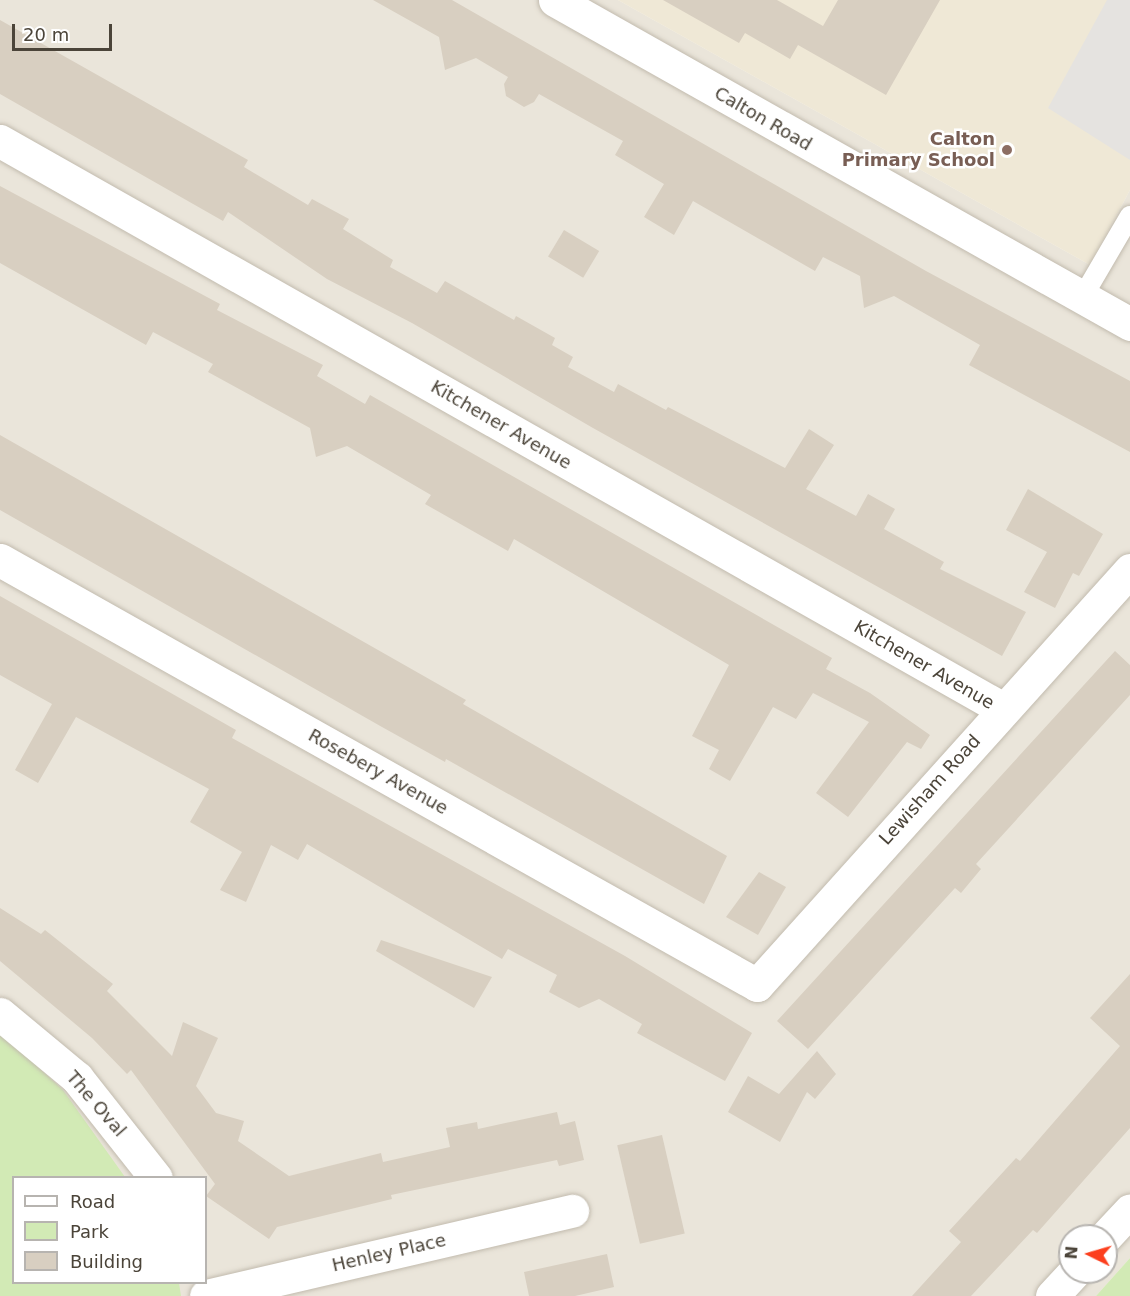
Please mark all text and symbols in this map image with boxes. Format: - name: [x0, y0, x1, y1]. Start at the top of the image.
- scale bar: [15, 12, 116, 50]
- text: 20 m: [23, 24, 69, 45]
- street label: Calton Road: [710, 82, 816, 156]
- place label: Calton Primary School: [842, 129, 995, 172]
- marker: Calton Primary School: [1000, 143, 1014, 157]
- street label: Kitchener Avenue: [427, 376, 575, 474]
- street label: Kitchener Avenue: [850, 616, 998, 714]
- street label: Rosebery Avenue: [304, 725, 452, 819]
- street label: Lewisham Road: [875, 730, 985, 850]
- street label: The Oval: [62, 1067, 130, 1141]
- legend: [12, 1176, 207, 1284]
- text: Road: [70, 1191, 115, 1212]
- text: Park: [70, 1221, 109, 1242]
- north arrow: [1058, 1224, 1118, 1284]
- street label: Henley Place: [330, 1229, 448, 1277]
- text: N: [1062, 1245, 1082, 1260]
- text: Building: [70, 1251, 143, 1272]

